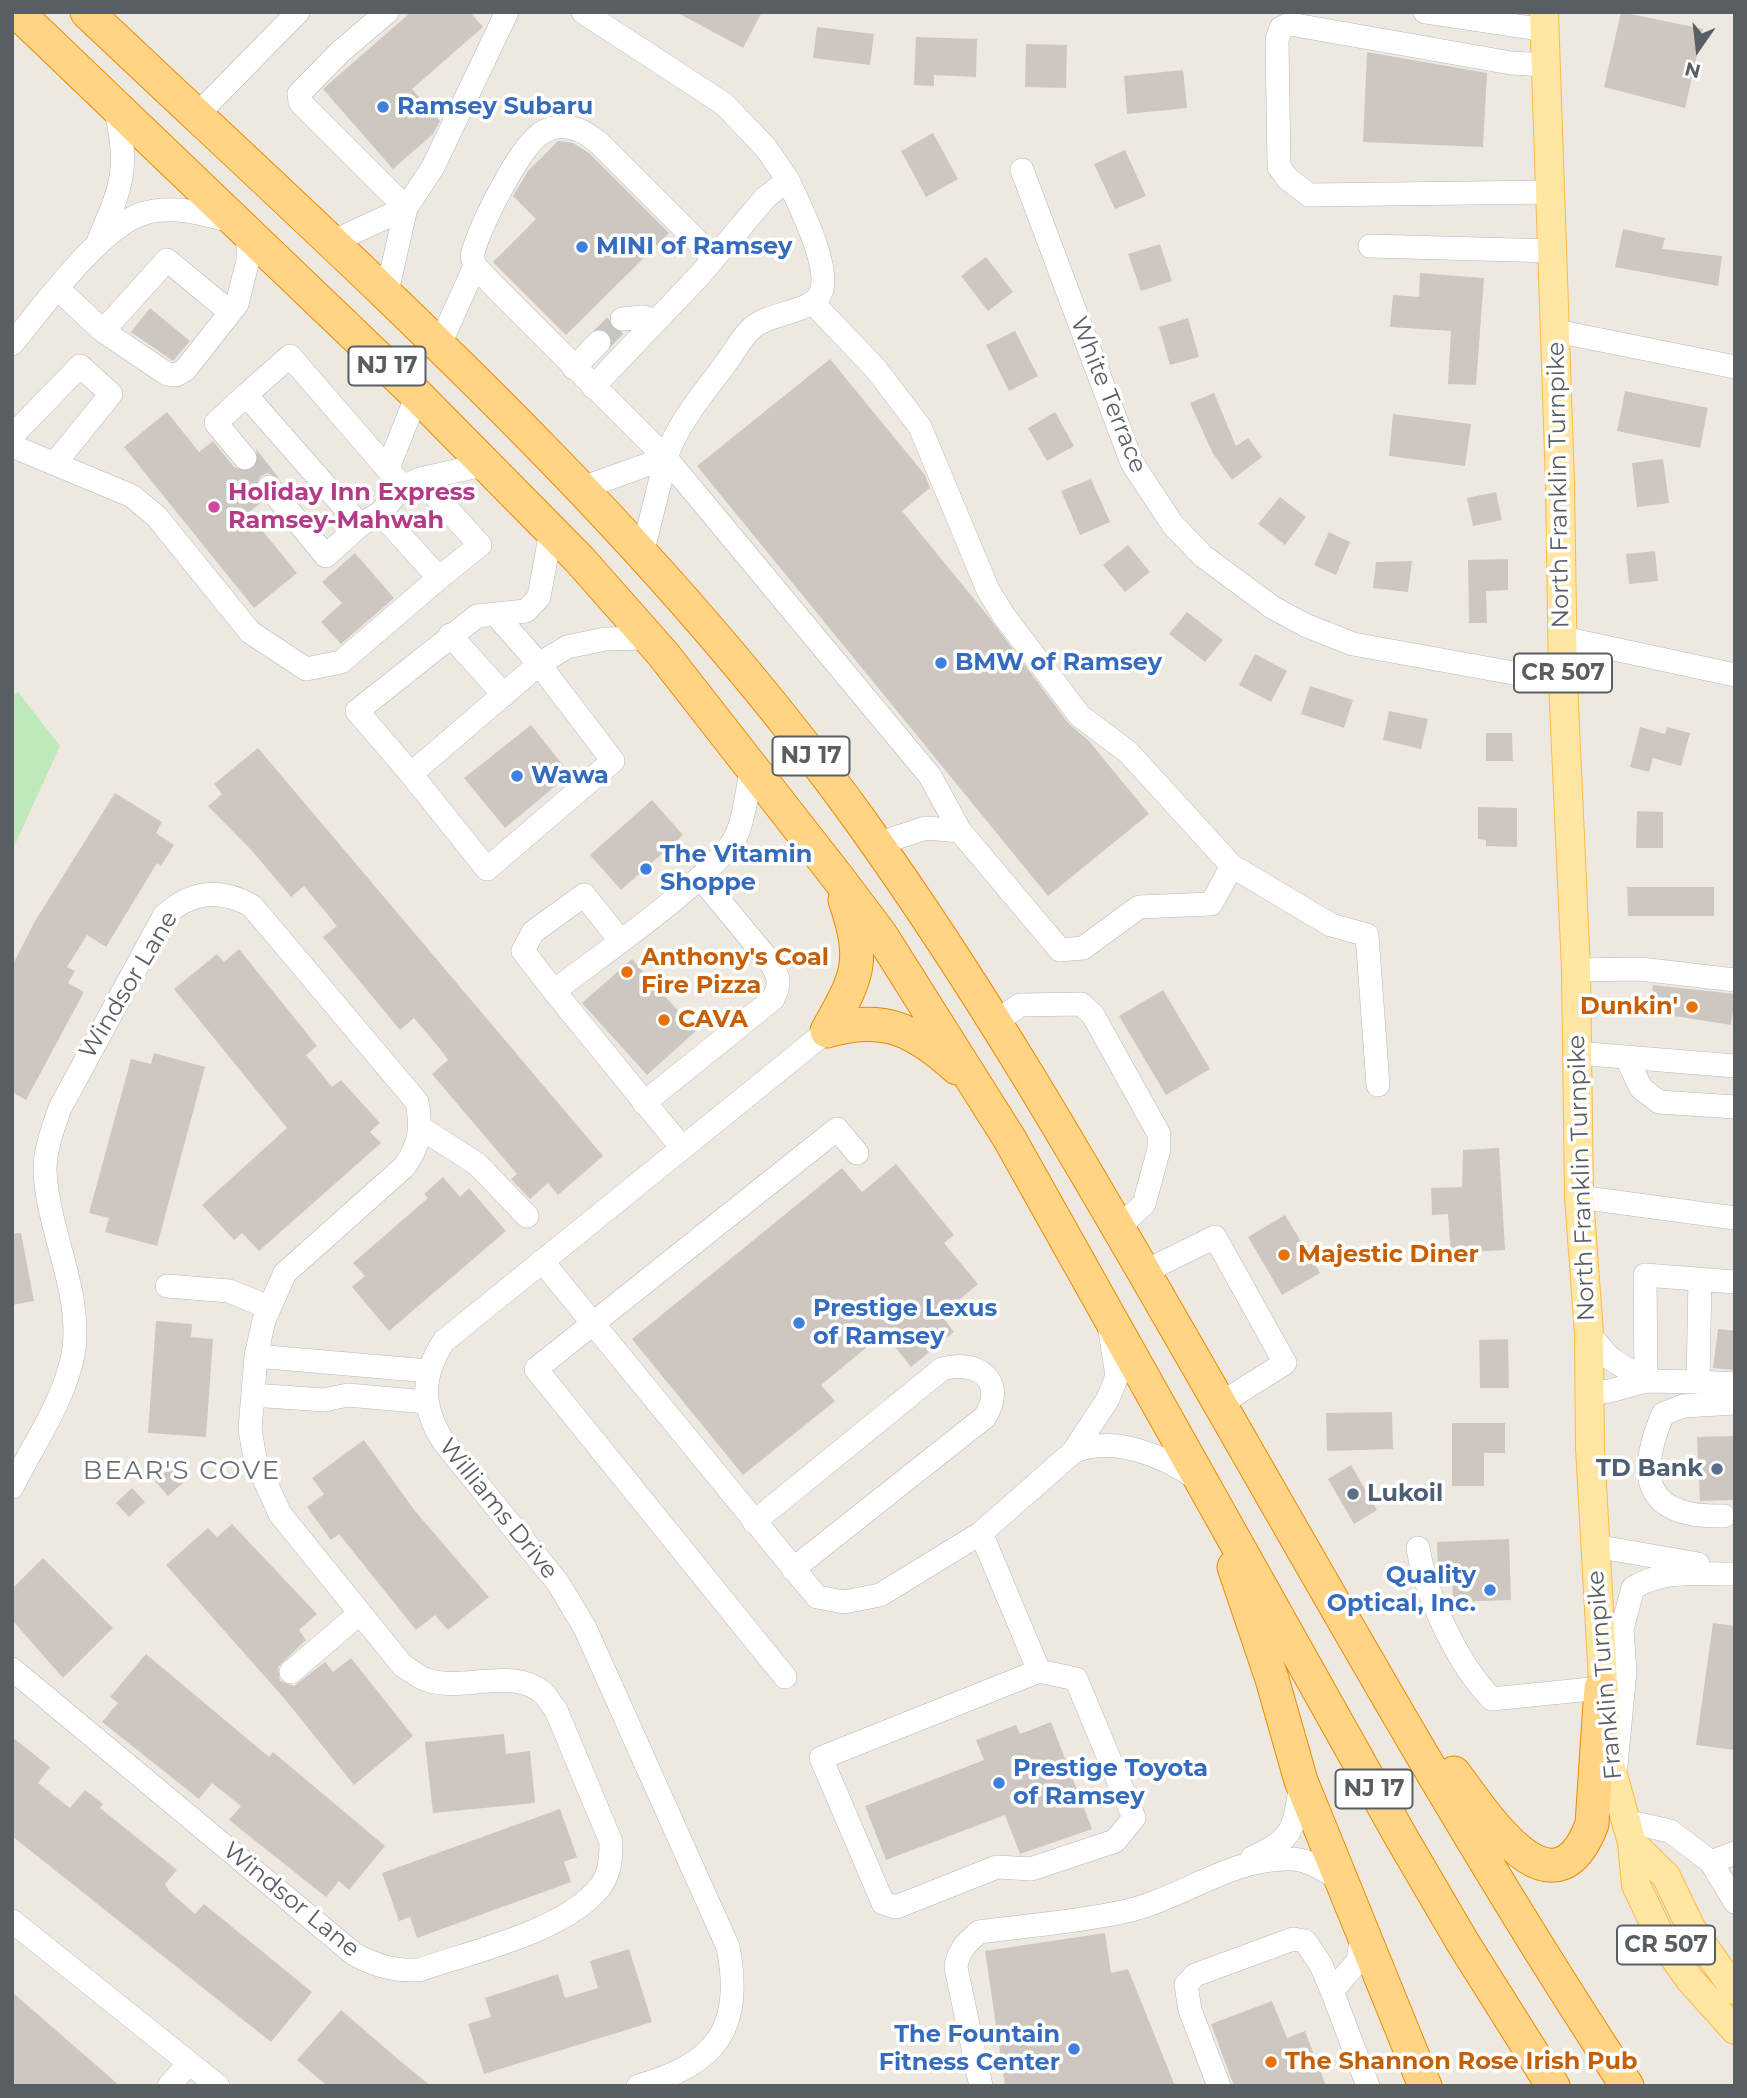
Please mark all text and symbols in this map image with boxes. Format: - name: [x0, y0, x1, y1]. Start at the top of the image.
- north arrow: [1663, 14, 1733, 84]
- text: N: [1683, 57, 1703, 83]
- place label: Ramsey Subaru: [397, 93, 593, 121]
- marker: Ramsey Subaru: [375, 99, 391, 115]
- place label: MINI of Ramsey: [596, 233, 792, 261]
- marker: MINI of Ramsey: [574, 239, 590, 255]
- street label: White Terrace: [1064, 313, 1152, 477]
- street label: North Franklin Turnpike: [1542, 341, 1576, 629]
- road number: NJ 17: [348, 346, 426, 386]
- place label: Holiday Inn Express Ramsey-Mahwah: [228, 479, 475, 535]
- marker: Holiday Inn Express Ramsey-Mahwah: [206, 499, 222, 515]
- place label: BMW of Ramsey: [955, 649, 1162, 677]
- road number: CR 507: [1514, 653, 1612, 692]
- marker: BMW of Ramsey: [933, 655, 949, 671]
- road number: NJ 17: [772, 736, 850, 776]
- place label: Wawa: [531, 762, 609, 790]
- marker: Wawa: [509, 768, 525, 784]
- place label: The Vitamin Shoppe: [660, 841, 812, 897]
- marker: The Vitamin Shoppe: [638, 861, 654, 877]
- street label: Windsor Lane: [74, 906, 184, 1064]
- place label: Anthony's Coal Fire Pizza: [641, 944, 829, 1000]
- marker: Anthony's Coal Fire Pizza: [619, 964, 635, 980]
- place label: Dunkin': [1580, 993, 1678, 1021]
- marker: Dunkin': [1684, 999, 1700, 1015]
- place label: CAVA: [678, 1006, 748, 1034]
- marker: CAVA: [656, 1012, 672, 1028]
- street label: North Franklin Turnpike: [1563, 1034, 1601, 1322]
- place label: Majestic Diner: [1298, 1241, 1479, 1269]
- marker: Majestic Diner: [1276, 1247, 1292, 1263]
- place label: Prestige Lexus of Ramsey: [813, 1295, 997, 1351]
- marker: Prestige Lexus of Ramsey: [791, 1315, 807, 1331]
- street label: Williams Drive: [433, 1433, 563, 1585]
- district label: BEAR'S COVE: [84, 1455, 280, 1487]
- place label: TD Bank: [1596, 1455, 1703, 1483]
- marker: TD Bank: [1709, 1461, 1725, 1477]
- place label: Lukoil: [1367, 1480, 1443, 1508]
- marker: Lukoil: [1345, 1486, 1361, 1502]
- place label: Quality Optical, Inc.: [1327, 1562, 1476, 1618]
- street label: Franklin Turnpike: [1582, 1569, 1628, 1781]
- marker: Quality Optical, Inc.: [1482, 1582, 1498, 1598]
- place label: Prestige Toyota of Ramsey: [1013, 1755, 1208, 1811]
- road number: NJ 17: [1336, 1770, 1412, 1809]
- marker: Prestige Toyota of Ramsey: [991, 1775, 1007, 1791]
- street label: Windsor Lane: [217, 1836, 365, 1964]
- road number: CR 507: [1617, 1926, 1715, 1964]
- place label: The Fountain Fitness Center: [879, 2021, 1060, 2077]
- marker: The Fountain Fitness Center: [1066, 2041, 1082, 2057]
- place label: The Shannon Rose Irish Pub: [1285, 2048, 1638, 2076]
- marker: The Shannon Rose Irish Pub: [1263, 2054, 1279, 2070]

